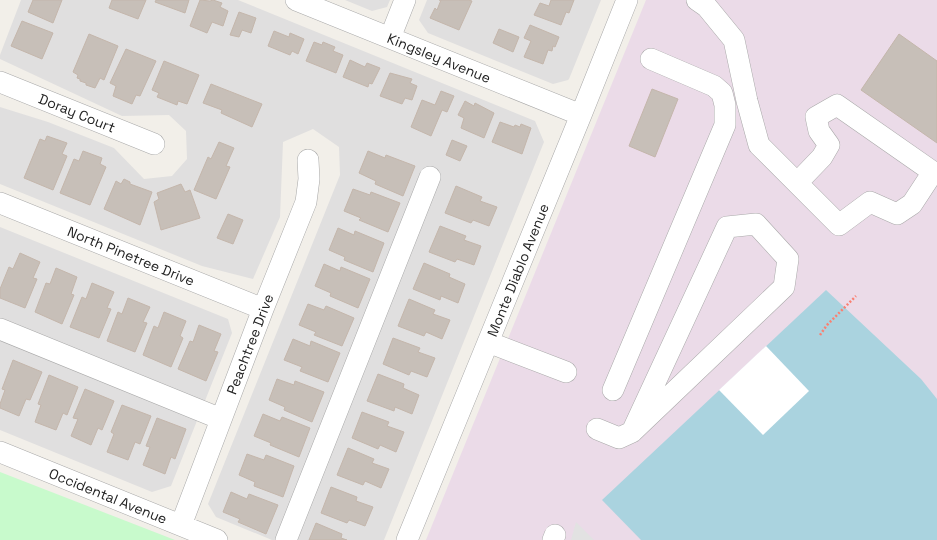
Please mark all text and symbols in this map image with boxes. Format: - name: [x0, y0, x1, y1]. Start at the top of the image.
- street label: Kingsley Avenue: [385, 29, 493, 87]
- street label: Doray Court: [36, 89, 118, 137]
- street label: Monte Diablo Avenue: [483, 201, 553, 339]
- street label: North Pinetree Drive: [65, 222, 197, 290]
- street label: Peachtree Drive: [223, 291, 277, 397]
- street label: Occidental Avenue: [46, 464, 170, 528]

